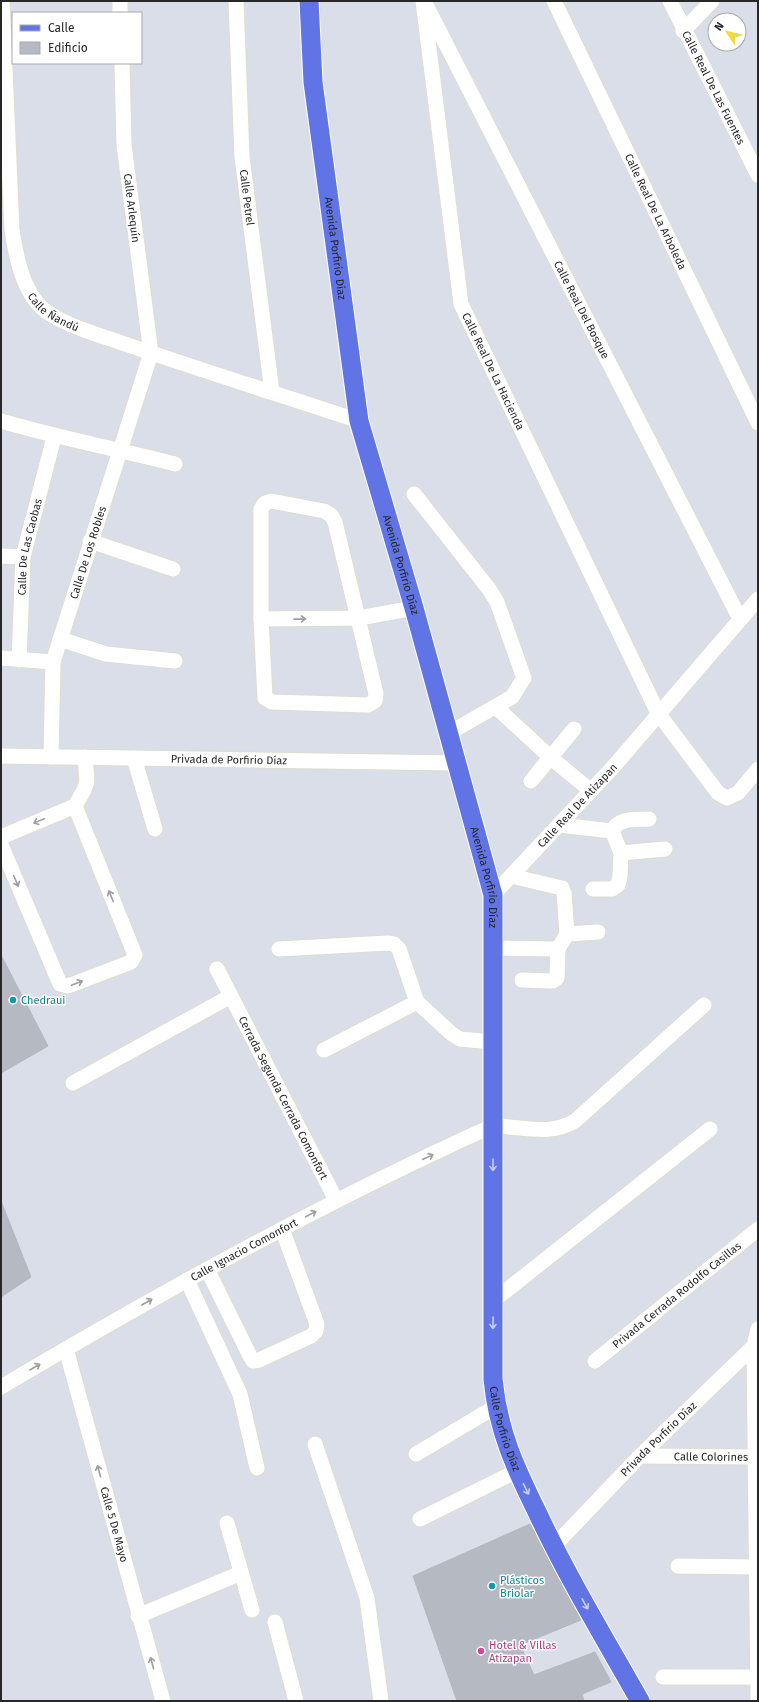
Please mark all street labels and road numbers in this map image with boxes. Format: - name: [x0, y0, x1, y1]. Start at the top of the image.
- street label: Calle Real De Las Fuentes: [679, 29, 748, 147]
- street label: Calle Real De La Arboleda: [622, 152, 689, 272]
- street label: Calle Petrel: [237, 169, 257, 226]
- street label: Calle Arlequín: [121, 173, 142, 243]
- street label: Avenida Porfirio Díaz: [322, 196, 349, 301]
- street label: Calle Real Del Bosque: [551, 259, 612, 361]
- street label: Calle Ñandú: [25, 290, 81, 334]
- street label: Calle Real De La Hacienda: [459, 311, 527, 432]
- street label: Calle De Las Caobas: [16, 497, 45, 596]
- street label: Calle De Los Robles: [67, 504, 109, 601]
- street label: Avenida Porfirio Díaz: [380, 513, 422, 616]
- street label: Privada de Porfirio Díaz: [171, 753, 288, 767]
- street label: Calle Real De Atizapan: [535, 761, 620, 850]
- street label: Avenida Porfirio Díaz: [468, 825, 499, 928]
- street label: Cerrada Segunda Cerrada Comonfort: [235, 1014, 330, 1182]
- street label: Calle Ignacio Comonfort: [188, 1216, 300, 1284]
- street label: Privada Cerrada Rodolfo Casillas: [610, 1239, 744, 1351]
- street label: Calle Porfirio Díaz: [487, 1385, 523, 1473]
- street label: Privada Porfirio Díaz: [618, 1399, 699, 1479]
- street label: Calle Colorines: [674, 1450, 748, 1464]
- street label: Calle 5 De Mayo: [97, 1485, 130, 1564]

